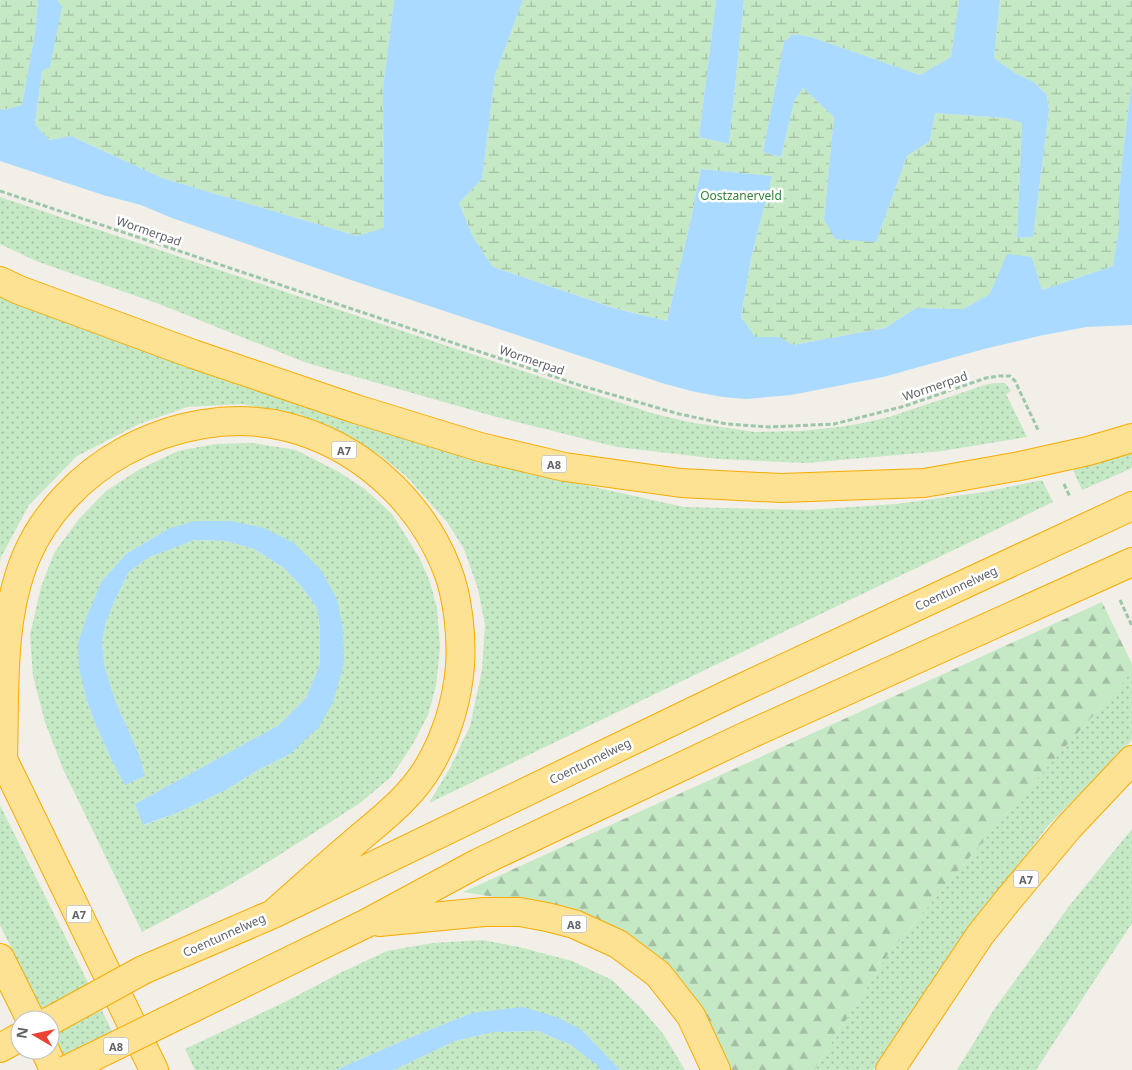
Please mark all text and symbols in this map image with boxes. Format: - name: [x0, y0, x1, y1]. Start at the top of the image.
- park label: Oostzanerveld: [700, 187, 782, 204]
- street label: Wormerpad: [114, 212, 184, 250]
- street label: Wormerpad: [497, 341, 567, 379]
- street label: Wormerpad: [900, 367, 970, 405]
- road number: A7: [332, 442, 356, 458]
- road number: A8: [542, 456, 566, 472]
- street label: Coentunnelweg: [912, 561, 1000, 615]
- street label: Coentunnelweg: [546, 734, 634, 788]
- road number: A7: [1014, 871, 1038, 888]
- road number: A7: [66, 906, 92, 922]
- street label: Coentunnelweg: [180, 909, 268, 961]
- road number: A8: [562, 916, 586, 932]
- north arrow: [10, 1010, 60, 1060]
- text: N: [11, 1026, 32, 1040]
- road number: A8: [104, 1038, 128, 1054]

